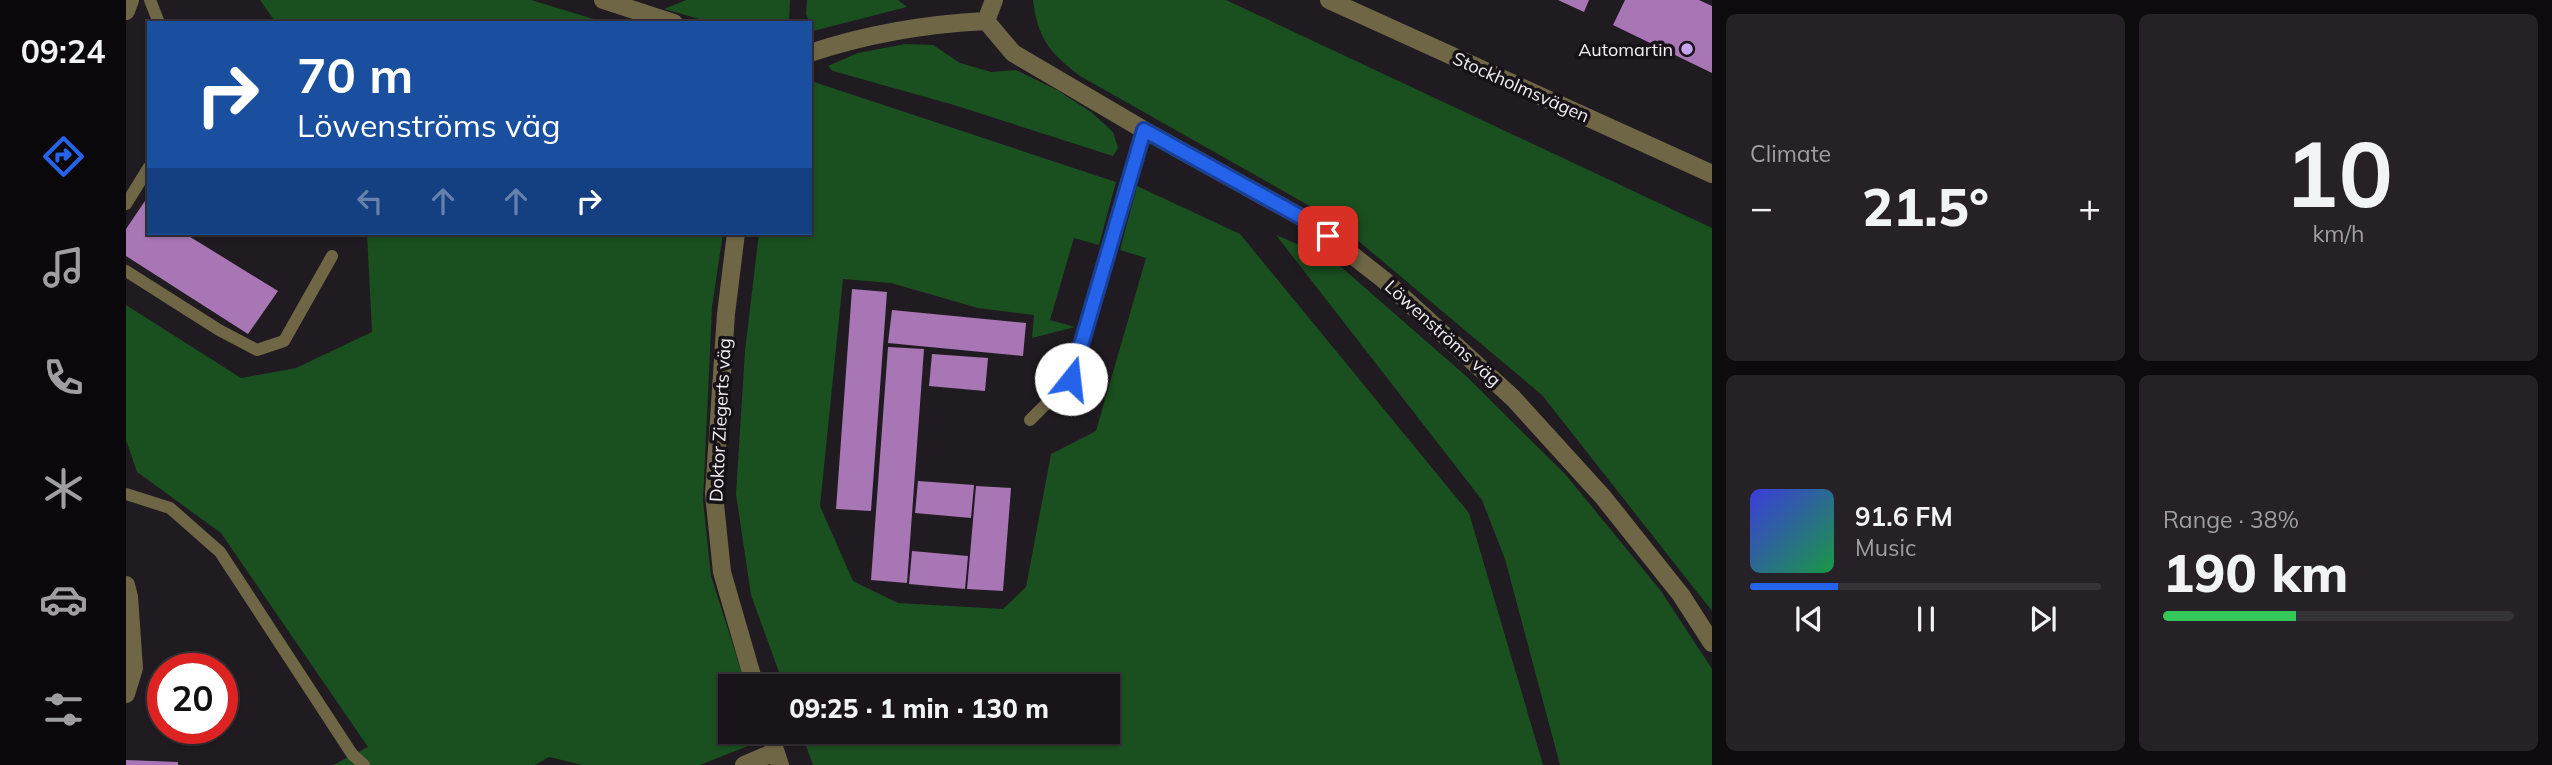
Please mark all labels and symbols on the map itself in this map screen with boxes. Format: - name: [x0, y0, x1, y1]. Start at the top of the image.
- place label: Automartin: [1578, 38, 1673, 61]
- marker: Automartin: [1679, 41, 1695, 57]
- street label: Stockholmsvägen: [1449, 47, 1593, 127]
- pin: [1298, 206, 1358, 266]
- street label: Löwenströms väg: [1380, 275, 1506, 391]
- street label: Doktor Ziegerts väg: [704, 337, 736, 503]
- position arrow: [1034, 342, 1108, 416]
- speed limit sign: 20: [147, 653, 238, 744]

